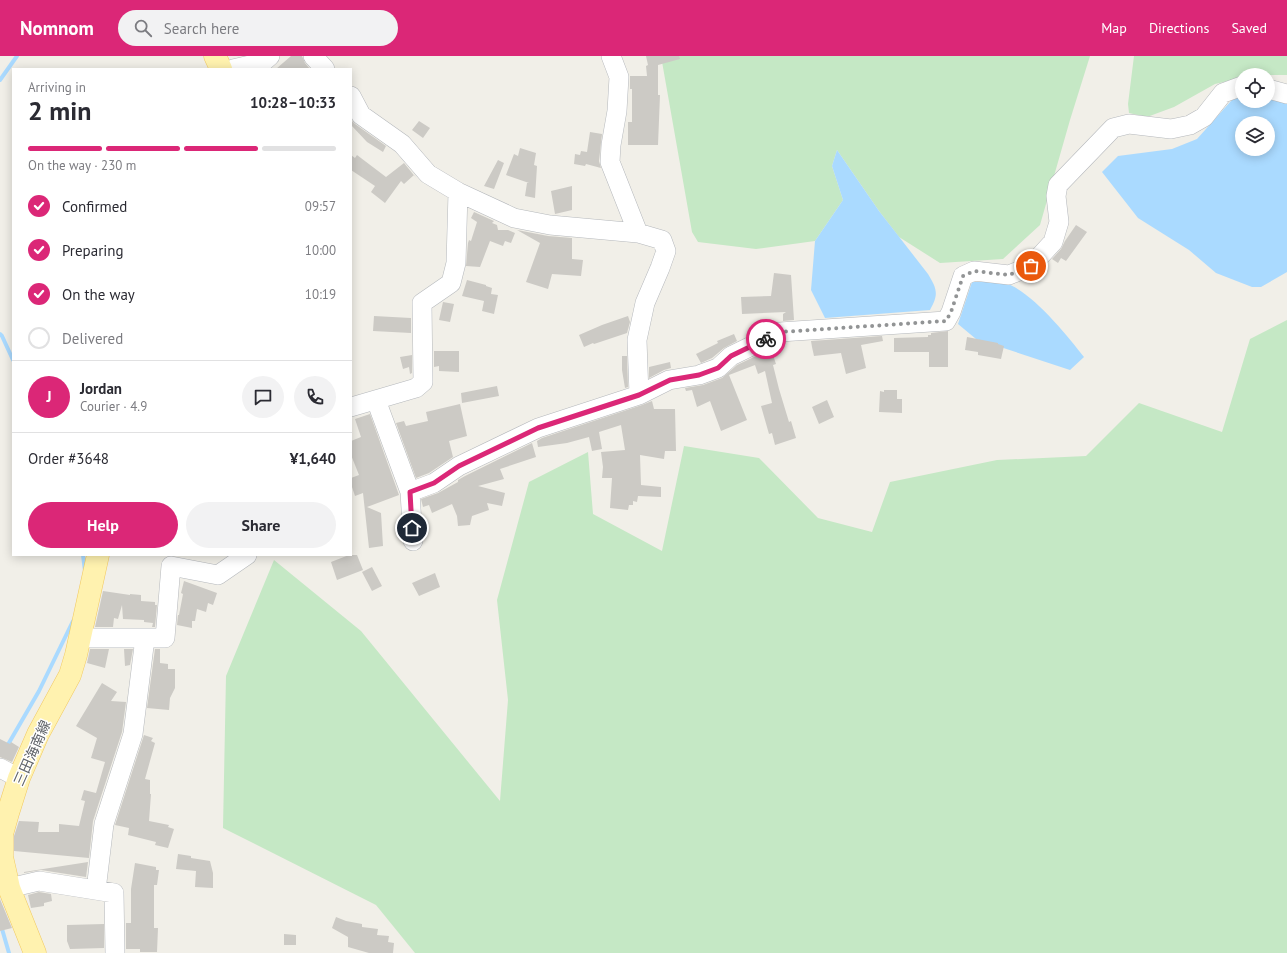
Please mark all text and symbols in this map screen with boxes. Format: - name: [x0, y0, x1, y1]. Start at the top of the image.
- search box: [118, 10, 398, 46]
- text: Nomnom: [20, 16, 94, 40]
- icon: search: [132, 17, 154, 39]
- text: Search here: [164, 19, 240, 38]
- text: Map: [1101, 19, 1127, 37]
- text: Directions: [1149, 19, 1209, 37]
- text: Saved: [1231, 19, 1267, 37]
- map controls: [1235, 68, 1275, 156]
- button: locate: [1235, 68, 1275, 108]
- text: Arriving in: [28, 79, 86, 96]
- text: 10:28–10:33: [250, 93, 336, 112]
- text: 2 min: [28, 94, 91, 127]
- button: layers: [1235, 116, 1275, 156]
- text: On the way · 230 m: [28, 157, 136, 174]
- icon: check: [28, 195, 50, 217]
- text: Confirmed: [62, 197, 127, 216]
- text: 09:57: [305, 198, 336, 215]
- icon: check: [28, 239, 50, 261]
- text: Preparing: [62, 241, 124, 260]
- text: 10:00: [305, 242, 336, 259]
- pin: [1014, 249, 1048, 283]
- icon: bag: [1020, 255, 1042, 277]
- icon: check: [28, 283, 50, 305]
- text: On the way: [62, 285, 135, 304]
- text: 10:19: [305, 286, 336, 303]
- courier: [746, 319, 786, 359]
- icon: bike: [755, 328, 777, 350]
- text: Delivered: [62, 329, 123, 348]
- button: chat: [242, 376, 284, 418]
- button: phone: [294, 376, 336, 418]
- text: Jordan: [80, 379, 122, 398]
- text: J: [46, 387, 52, 406]
- text: Courier · 4.9: [80, 398, 147, 415]
- text: Order #3648: [28, 449, 109, 468]
- text: ¥1,640: [290, 449, 336, 468]
- button: Help: [28, 502, 178, 548]
- button: Share: [186, 502, 336, 548]
- pin: [395, 511, 429, 545]
- icon: home: [401, 517, 423, 539]
- street label: 三田海南線: [10, 717, 54, 789]

